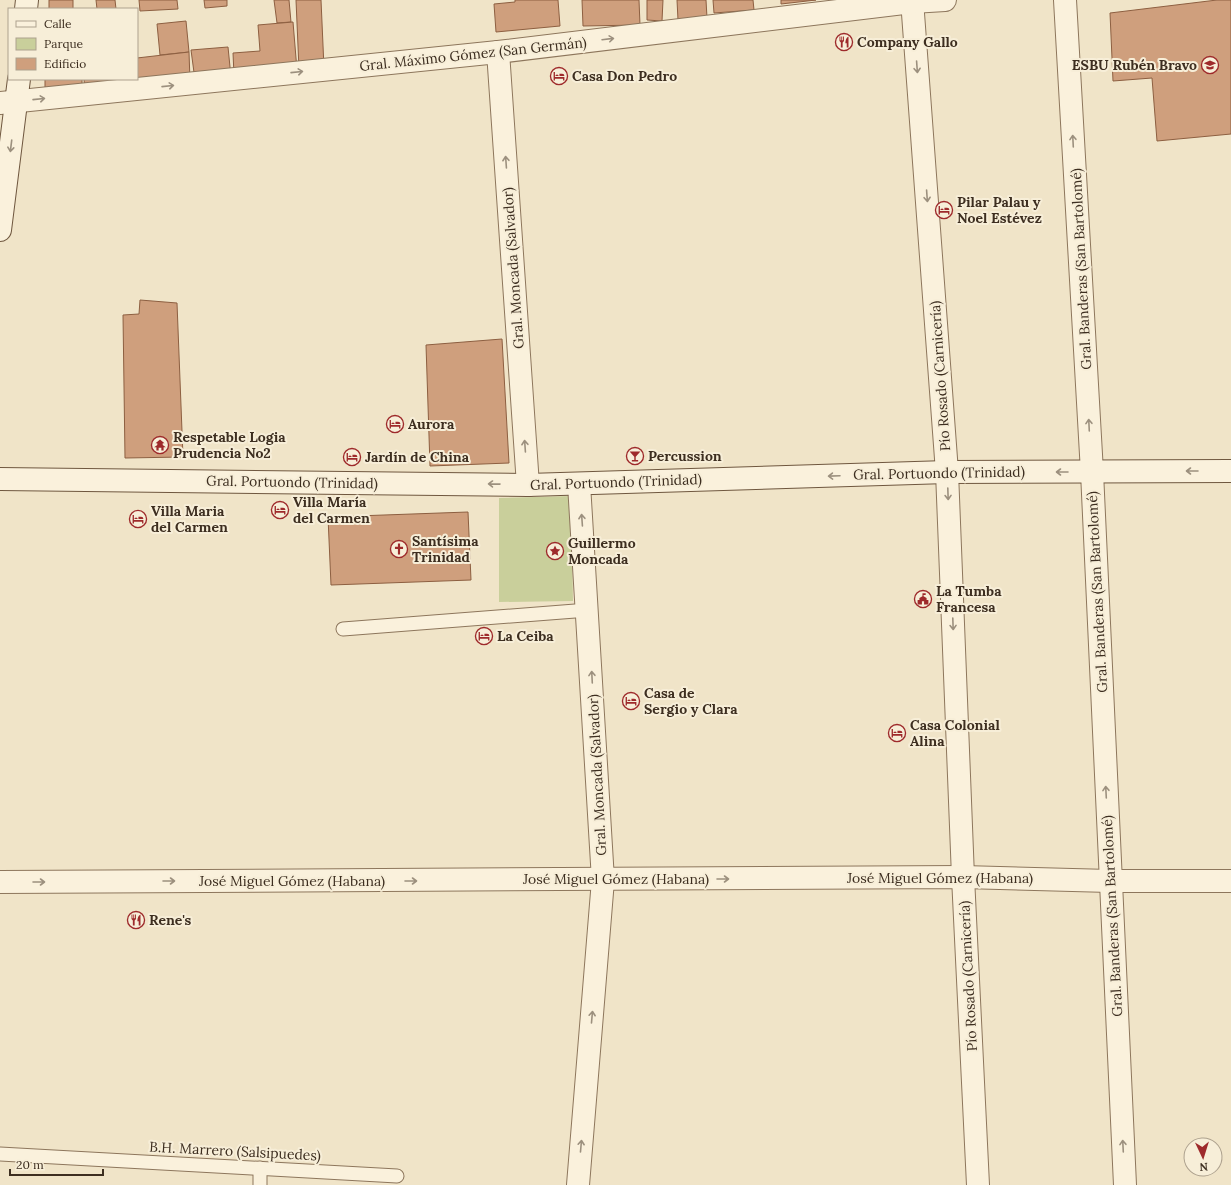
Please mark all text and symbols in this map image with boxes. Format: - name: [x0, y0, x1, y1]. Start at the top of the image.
- legend: [8, 8, 138, 80]
- text: Calle: [44, 16, 72, 31]
- restaurant icon: Company Gallo: [834, 32, 854, 52]
- street label: Gral. Máximo Gómez (San Germán): [359, 33, 587, 75]
- place label: Company Gallo: [857, 33, 958, 51]
- one-way arrow: [601, 35, 614, 42]
- text: Parque: [44, 36, 84, 51]
- school or university icon: ESBU Rubén Bravo: [1200, 55, 1220, 75]
- text: Edificio: [44, 56, 86, 71]
- place label: ESBU Rubén Bravo: [1072, 56, 1197, 74]
- one-way arrow: [914, 60, 921, 73]
- hotel icon: Casa Don Pedro: [549, 66, 569, 86]
- place label: Casa Don Pedro: [572, 67, 677, 85]
- one-way arrow: [290, 69, 303, 76]
- one-way arrow: [161, 82, 174, 90]
- one-way arrow: [32, 95, 45, 103]
- one-way arrow: [1070, 135, 1077, 148]
- one-way arrow: [7, 139, 15, 152]
- one-way arrow: [502, 156, 509, 169]
- street label: Gral. Banderas (San Bartolomé): [1067, 168, 1095, 370]
- street label: Gral. Moncada (Salvador): [498, 187, 528, 349]
- one-way arrow: [923, 189, 930, 202]
- place label: Pilar Palau y Noel Estévez: [957, 193, 1042, 227]
- hotel icon: Pilar Palau y Noel Estévez: [934, 200, 954, 220]
- street label: Pío Rosado (Carnicería): [926, 300, 954, 452]
- hotel icon: Aurora: [385, 414, 405, 434]
- place label: Aurora: [408, 415, 455, 433]
- one-way arrow: [1086, 419, 1093, 432]
- place label: Respetable Logia Prudencia No2: [173, 428, 286, 462]
- temple icon: Respetable Logia Prudencia No2: [150, 435, 170, 455]
- one-way arrow: [522, 440, 529, 453]
- bar icon: Percussion: [625, 446, 645, 466]
- hotel icon: Jardín de China: [342, 447, 362, 467]
- place label: Percussion: [648, 447, 722, 465]
- place label: Jardín de China: [365, 448, 470, 466]
- street label: Gral. Portuondo (Trinidad): [853, 463, 1025, 483]
- one-way arrow: [1186, 467, 1199, 475]
- one-way arrow: [1056, 468, 1069, 476]
- street label: Gral. Portuondo (Trinidad): [530, 470, 702, 494]
- street label: Gral. Portuondo (Trinidad): [206, 472, 378, 492]
- one-way arrow: [828, 472, 841, 479]
- one-way arrow: [488, 480, 501, 488]
- one-way arrow: [944, 487, 952, 500]
- street label: Gral. Banderas (San Bartolomé): [1083, 491, 1111, 693]
- place label: Villa María del Carmen: [293, 493, 370, 527]
- hotel icon: Villa María del Carmen: [270, 500, 290, 520]
- place label: Villa Maria del Carmen: [151, 502, 228, 536]
- hotel icon: Villa Maria del Carmen: [128, 509, 148, 529]
- one-way arrow: [578, 514, 585, 527]
- place label: Santísima Trinidad: [412, 532, 479, 566]
- place label: Guillermo Moncada: [568, 534, 636, 568]
- church icon: Santísima Trinidad: [389, 539, 409, 559]
- place icon: Guillermo Moncada: [545, 541, 565, 561]
- place label: La Tumba Francesa: [936, 582, 1002, 616]
- public building icon: La Tumba Francesa: [913, 589, 933, 609]
- one-way arrow: [949, 617, 957, 630]
- hotel icon: La Ceiba: [474, 626, 494, 646]
- place label: La Ceiba: [497, 627, 554, 645]
- one-way arrow: [588, 671, 595, 684]
- place label: Casa de Sergio y Clara: [644, 684, 738, 718]
- hotel icon: Casa de Sergio y Clara: [621, 691, 641, 711]
- street label: Gral. Moncada (Salvador): [584, 694, 610, 856]
- place label: Casa Colonial Alina: [910, 716, 1000, 750]
- hotel icon: Casa Colonial Alina: [887, 723, 907, 743]
- one-way arrow: [1103, 786, 1110, 799]
- street label: Gral. Banderas (San Bartolomé): [1098, 815, 1126, 1017]
- street label: José Miguel Gómez (Habana): [846, 869, 1033, 887]
- street label: José Miguel Gómez (Habana): [522, 870, 709, 888]
- street label: José Miguel Gómez (Habana): [198, 872, 385, 890]
- one-way arrow: [716, 875, 729, 883]
- one-way arrow: [404, 877, 417, 884]
- one-way arrow: [32, 878, 45, 886]
- one-way arrow: [162, 878, 175, 885]
- street label: Pío Rosado (Carnicería): [955, 900, 981, 1052]
- restaurant icon: Rene's: [126, 910, 146, 930]
- place label: Rene's: [149, 911, 192, 929]
- one-way arrow: [588, 1011, 596, 1024]
- north arrow: [1183, 1137, 1223, 1177]
- street label: B.H. Marrero (Salsipuedes): [149, 1138, 321, 1164]
- one-way arrow: [578, 1140, 585, 1153]
- one-way arrow: [1120, 1140, 1127, 1153]
- scale bar: [10, 1151, 103, 1177]
- text: 20 m: [16, 1157, 44, 1172]
- text: N: [1198, 1160, 1208, 1174]

